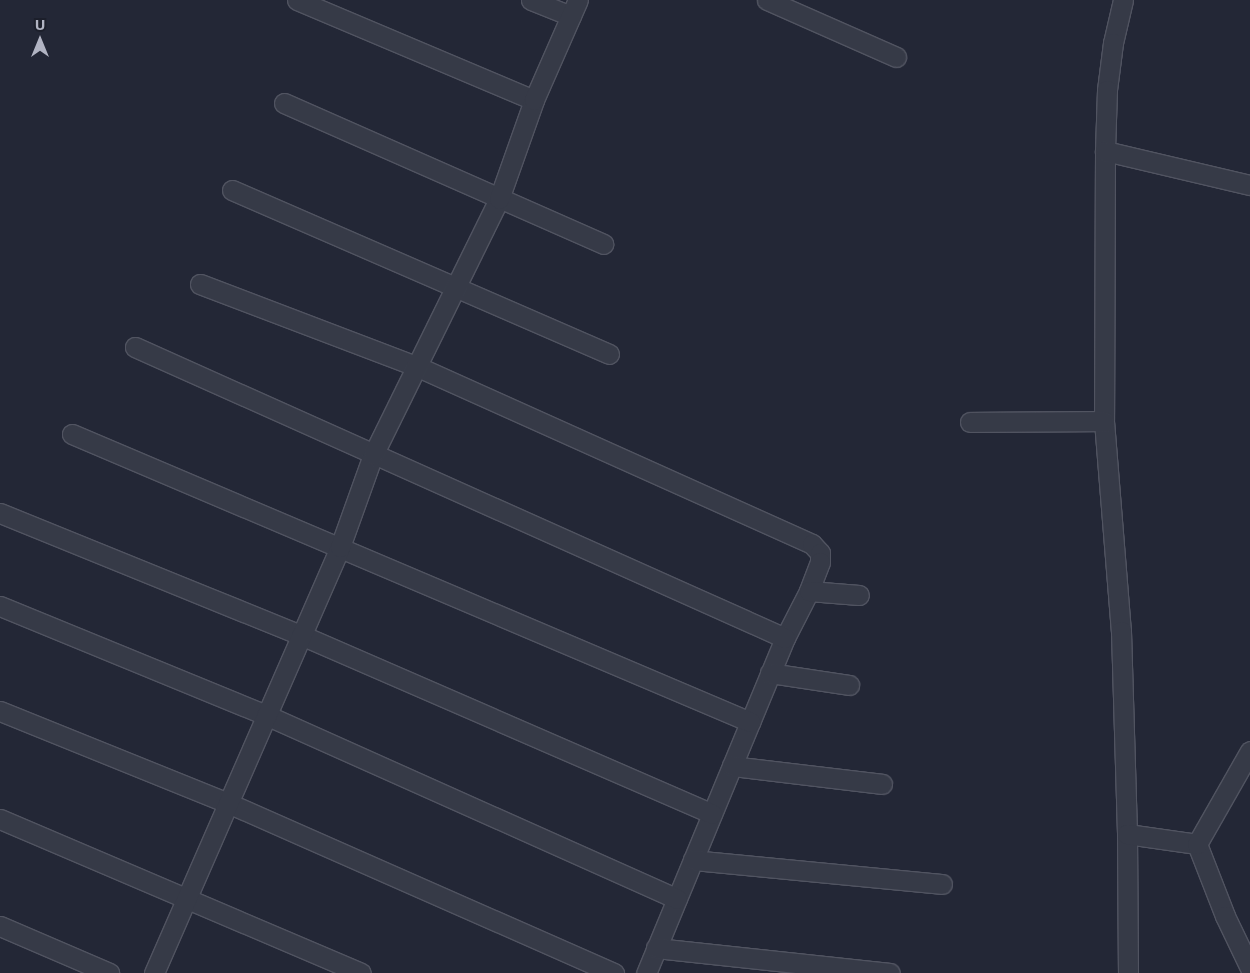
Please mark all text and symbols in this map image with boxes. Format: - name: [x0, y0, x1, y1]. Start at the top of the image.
- north arrow: [15, 15, 65, 65]
- text: U: [35, 16, 45, 33]

